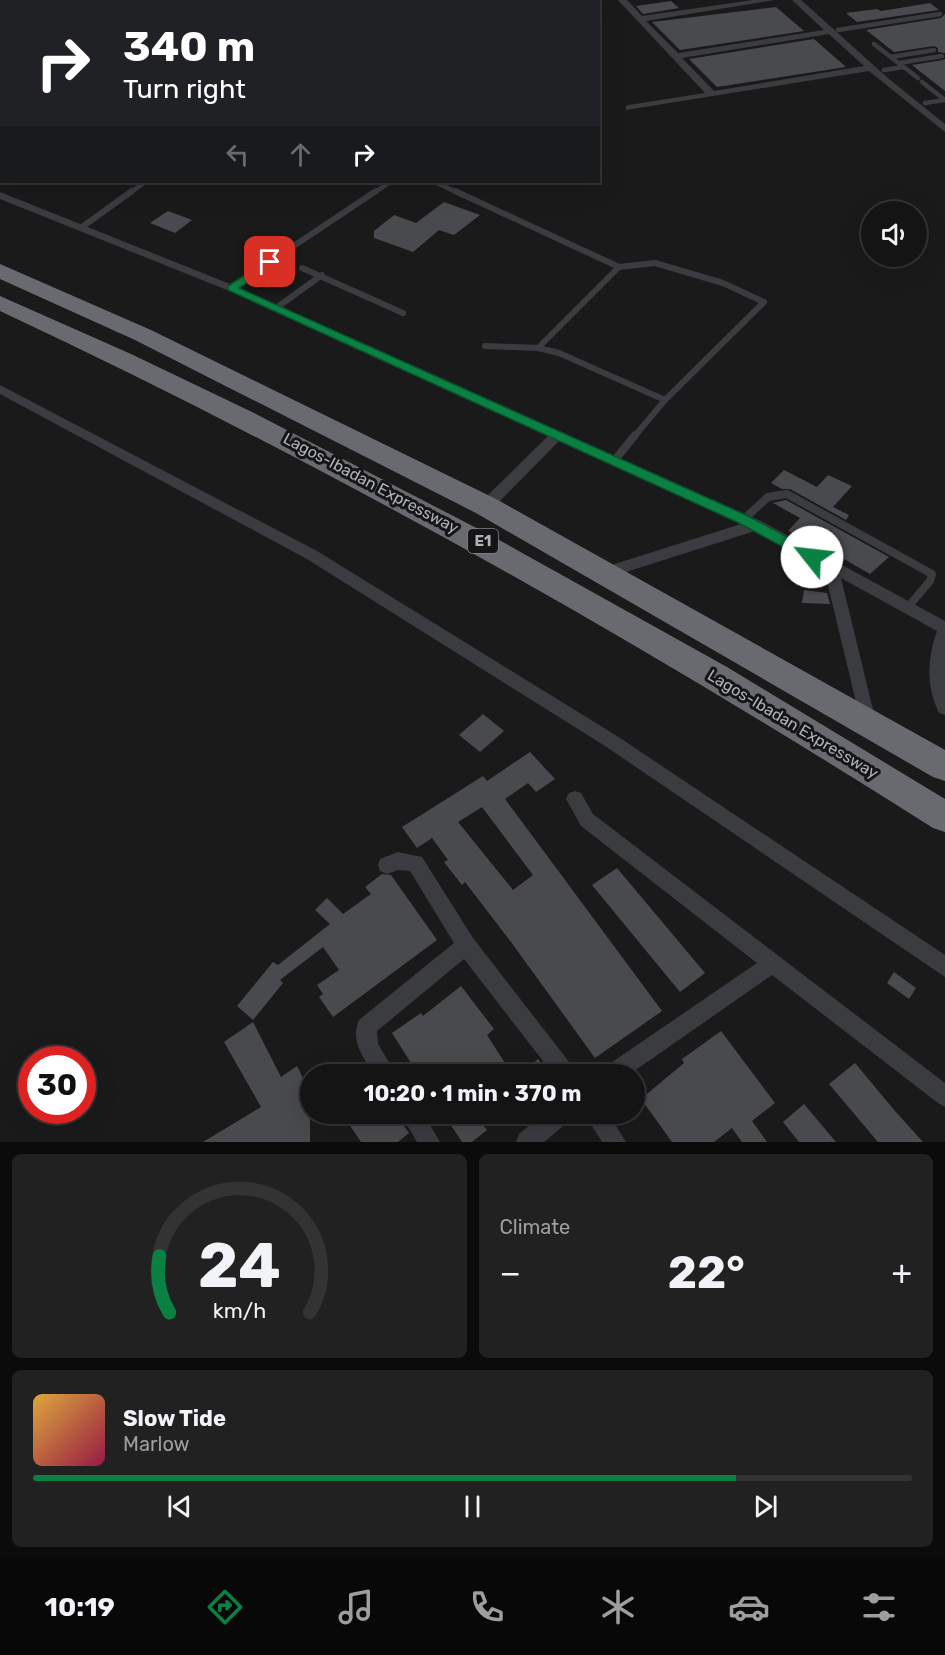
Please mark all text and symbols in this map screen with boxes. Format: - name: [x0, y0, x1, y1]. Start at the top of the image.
- text: 340 m: [123, 22, 255, 72]
- icon: right: [24, 24, 102, 102]
- text: Turn right: [123, 73, 246, 105]
- icon: left: [221, 138, 254, 171]
- icon: ahead: [284, 138, 317, 171]
- icon: right: [347, 138, 380, 171]
- map controls: [861, 201, 927, 267]
- button: sound: [861, 201, 927, 267]
- pin: [244, 236, 295, 287]
- icon: arrive: [253, 245, 286, 278]
- street label: Lagos-Ibadan Expressway: [280, 429, 462, 537]
- position arrow: [780, 525, 844, 589]
- road number: E1: [468, 529, 498, 553]
- street label: Lagos-Ibadan Expressway: [704, 665, 882, 783]
- speed limit sign: 30: [18, 1046, 96, 1124]
- text: 10:20 · 1 min · 370 m: [364, 1080, 581, 1107]
- text: Climate: [500, 1215, 570, 1239]
- text: 24: [198, 1229, 281, 1303]
- text: 22°: [668, 1246, 745, 1299]
- text: −: [500, 1253, 521, 1292]
- text: +: [891, 1253, 912, 1292]
- text: km/h: [212, 1298, 266, 1323]
- text: Slow Tide: [123, 1405, 226, 1432]
- text: Marlow: [123, 1432, 190, 1456]
- icon: previous: [163, 1490, 196, 1523]
- icon: pause: [456, 1490, 489, 1523]
- icon: next: [749, 1490, 782, 1523]
- icon: directions: [204, 1586, 246, 1628]
- icon: music: [335, 1586, 377, 1628]
- icon: phone: [466, 1586, 508, 1628]
- icon: climate: [597, 1586, 639, 1628]
- icon: car: [728, 1586, 770, 1628]
- icon: filters: [858, 1586, 900, 1628]
- text: 10:19: [44, 1591, 115, 1623]

